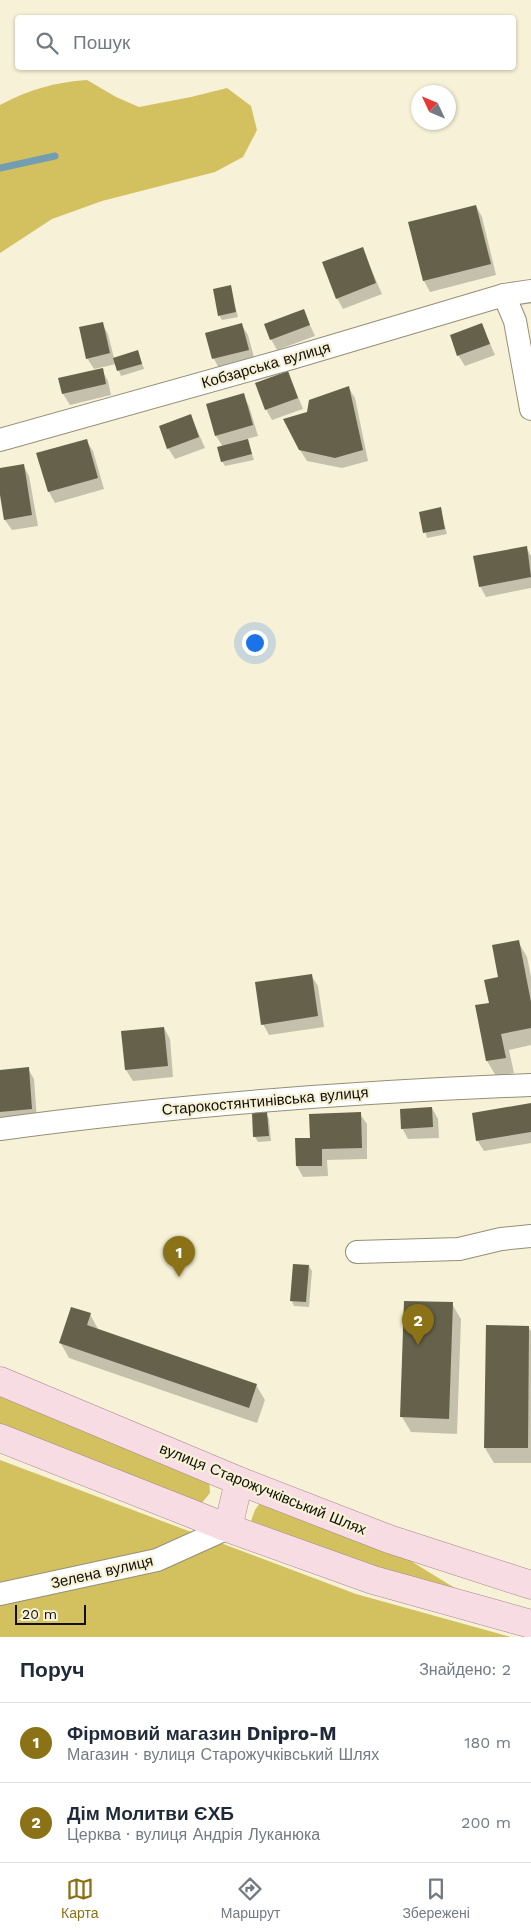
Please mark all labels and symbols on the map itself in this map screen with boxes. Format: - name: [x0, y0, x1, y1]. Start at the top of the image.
- north arrow: [411, 85, 456, 130]
- street label: Кобзарська вулиця: [199, 338, 333, 392]
- your location: [242, 630, 268, 656]
- street label: Старокостянтинівська вулиця: [161, 1083, 369, 1119]
- pin: 1: [163, 1236, 195, 1277]
- pin: 2: [402, 1304, 434, 1345]
- street label: вулиця Старожучківський Шлях: [157, 1439, 369, 1539]
- street label: Зелена вулиця: [49, 1551, 155, 1593]
- scale bar: [15, 1602, 86, 1625]

